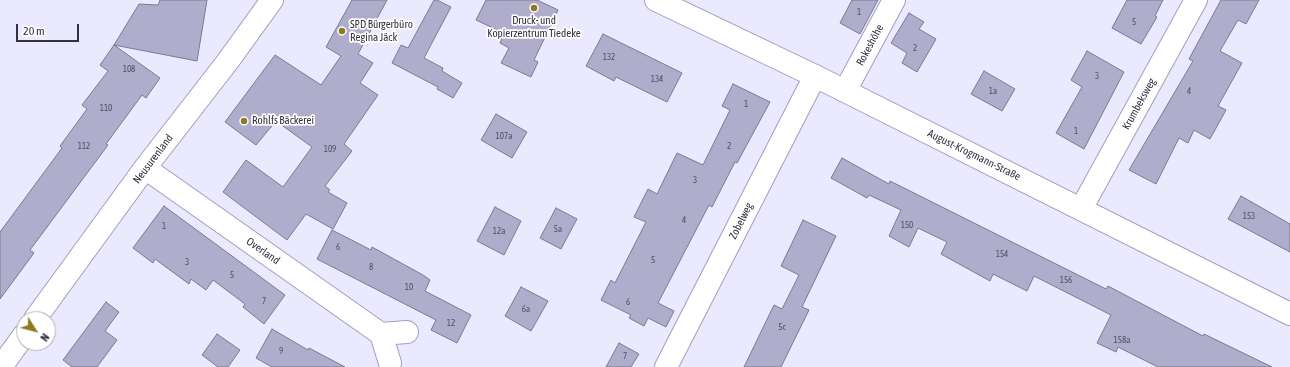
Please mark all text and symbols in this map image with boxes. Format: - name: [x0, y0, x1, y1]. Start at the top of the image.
- marker: Druck- und Kopierzentrum Tiedeke: [529, 3, 539, 13]
- house number: 1: [857, 7, 861, 17]
- place label: Druck- und Kopierzentrum Tiedeke: [487, 14, 581, 40]
- scale bar: [18, 16, 81, 42]
- house number: 5: [1132, 17, 1136, 27]
- place label: SPD Bürgerbüro Regina Jäck: [350, 18, 413, 44]
- street label: Rokeshöhe: [854, 22, 886, 68]
- text: 20 m: [23, 24, 45, 38]
- marker: SPD Bürgerbüro Regina Jäck: [337, 26, 347, 36]
- house number: 2: [913, 43, 917, 53]
- house number: 132: [603, 52, 615, 62]
- house number: 108: [123, 64, 135, 74]
- house number: 3: [1095, 71, 1099, 81]
- house number: 134: [651, 74, 663, 84]
- street label: Krumbeksweg: [1119, 76, 1159, 132]
- house number: 1a: [989, 86, 997, 96]
- house number: 4: [1187, 86, 1191, 96]
- house number: 1: [744, 99, 748, 109]
- house number: 110: [100, 103, 112, 113]
- place label: Rohlfs Bäckerei: [252, 114, 314, 128]
- marker: Rohlfs Bäckerei: [239, 116, 249, 126]
- house number: 1: [1074, 126, 1078, 136]
- street label: August-Krogmann-Straße: [925, 127, 1023, 183]
- house number: 107a: [496, 131, 512, 141]
- street label: Neusurenland: [130, 132, 176, 186]
- house number: 112: [78, 141, 90, 151]
- house number: 2: [727, 141, 731, 151]
- house number: 109: [324, 144, 336, 154]
- house number: 3: [693, 175, 697, 185]
- street label: Zobelweg: [726, 200, 756, 242]
- house number: 153: [1243, 211, 1255, 221]
- house number: 4: [682, 215, 686, 225]
- house number: 150: [901, 220, 913, 230]
- house number: 1: [162, 221, 166, 231]
- house number: 5a: [554, 224, 562, 234]
- house number: 12a: [493, 226, 505, 236]
- street label: Overland: [244, 235, 282, 267]
- house number: 6: [336, 242, 340, 252]
- house number: 154: [996, 249, 1008, 259]
- house number: 5: [651, 255, 655, 265]
- house number: 3: [185, 257, 189, 267]
- house number: 8: [369, 262, 373, 272]
- house number: 5: [230, 270, 234, 280]
- house number: 156: [1060, 275, 1072, 285]
- house number: 10: [405, 282, 413, 292]
- house number: 7: [262, 296, 266, 306]
- house number: 6: [626, 297, 630, 307]
- house number: 6a: [522, 304, 530, 314]
- north arrow: [16, 311, 56, 351]
- house number: 12: [447, 318, 455, 328]
- house number: 5c: [778, 322, 786, 332]
- text: N: [38, 331, 52, 344]
- house number: 158a: [1114, 335, 1130, 345]
- house number: 9: [279, 346, 283, 356]
- house number: 7: [623, 351, 627, 361]

